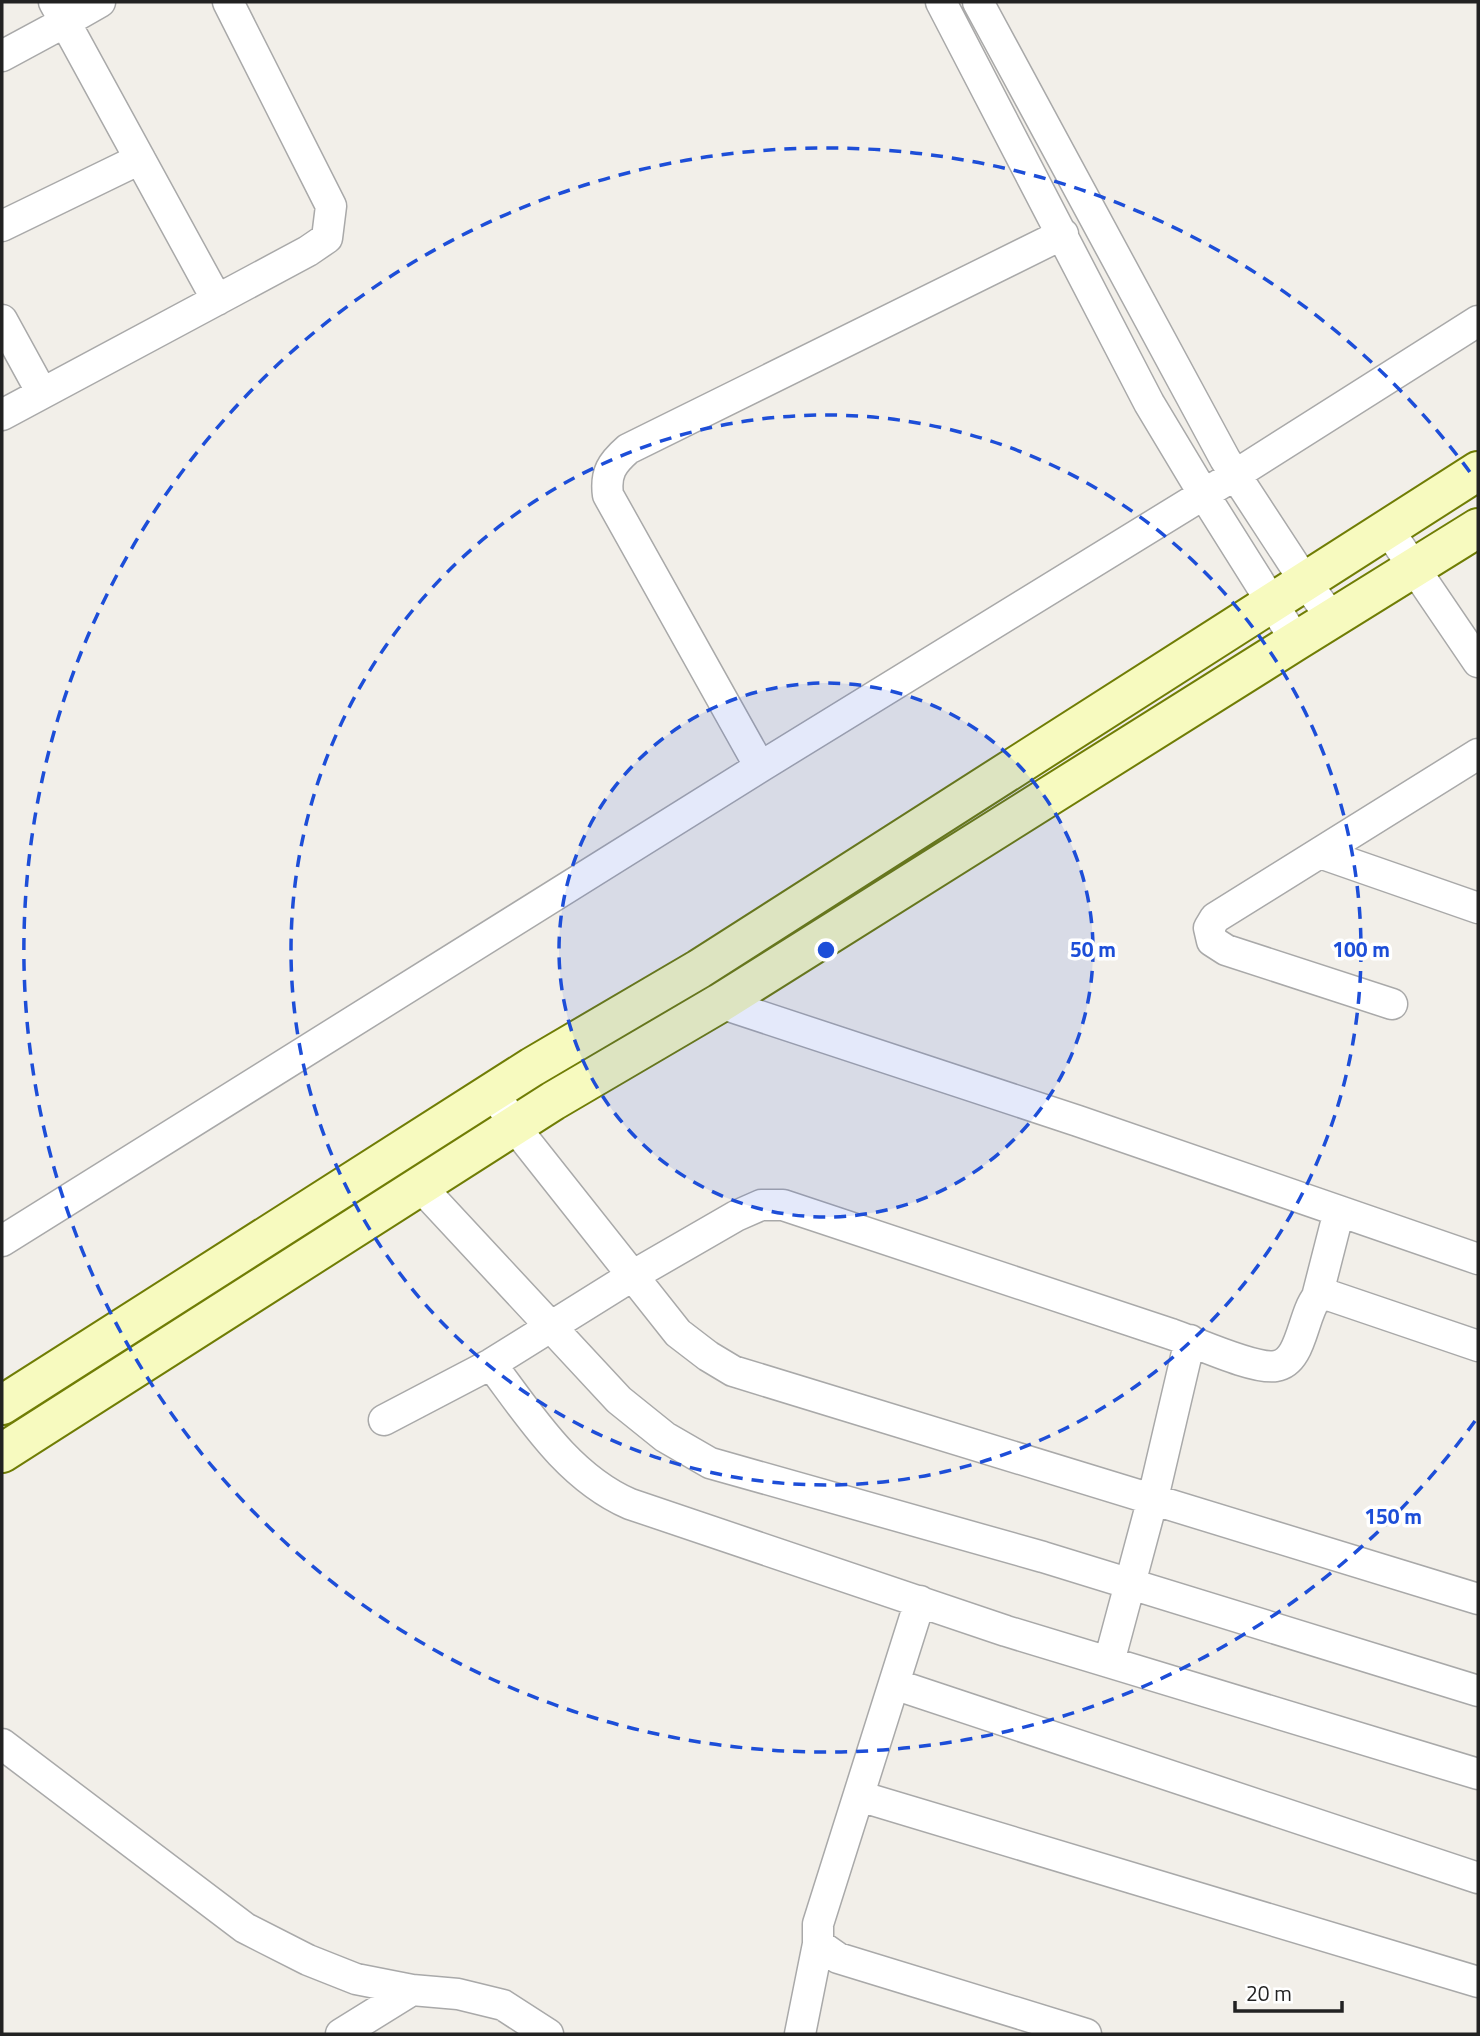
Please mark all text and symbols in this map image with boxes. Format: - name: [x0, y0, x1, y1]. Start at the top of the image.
- text: 50 m: [1070, 933, 1116, 965]
- text: 100 m: [1332, 933, 1390, 965]
- centre of rings: [814, 938, 838, 962]
- text: 150 m: [1364, 1500, 1422, 1532]
- scale bar: [1235, 1969, 1342, 2013]
- text: 20 m: [1246, 1977, 1292, 2009]

